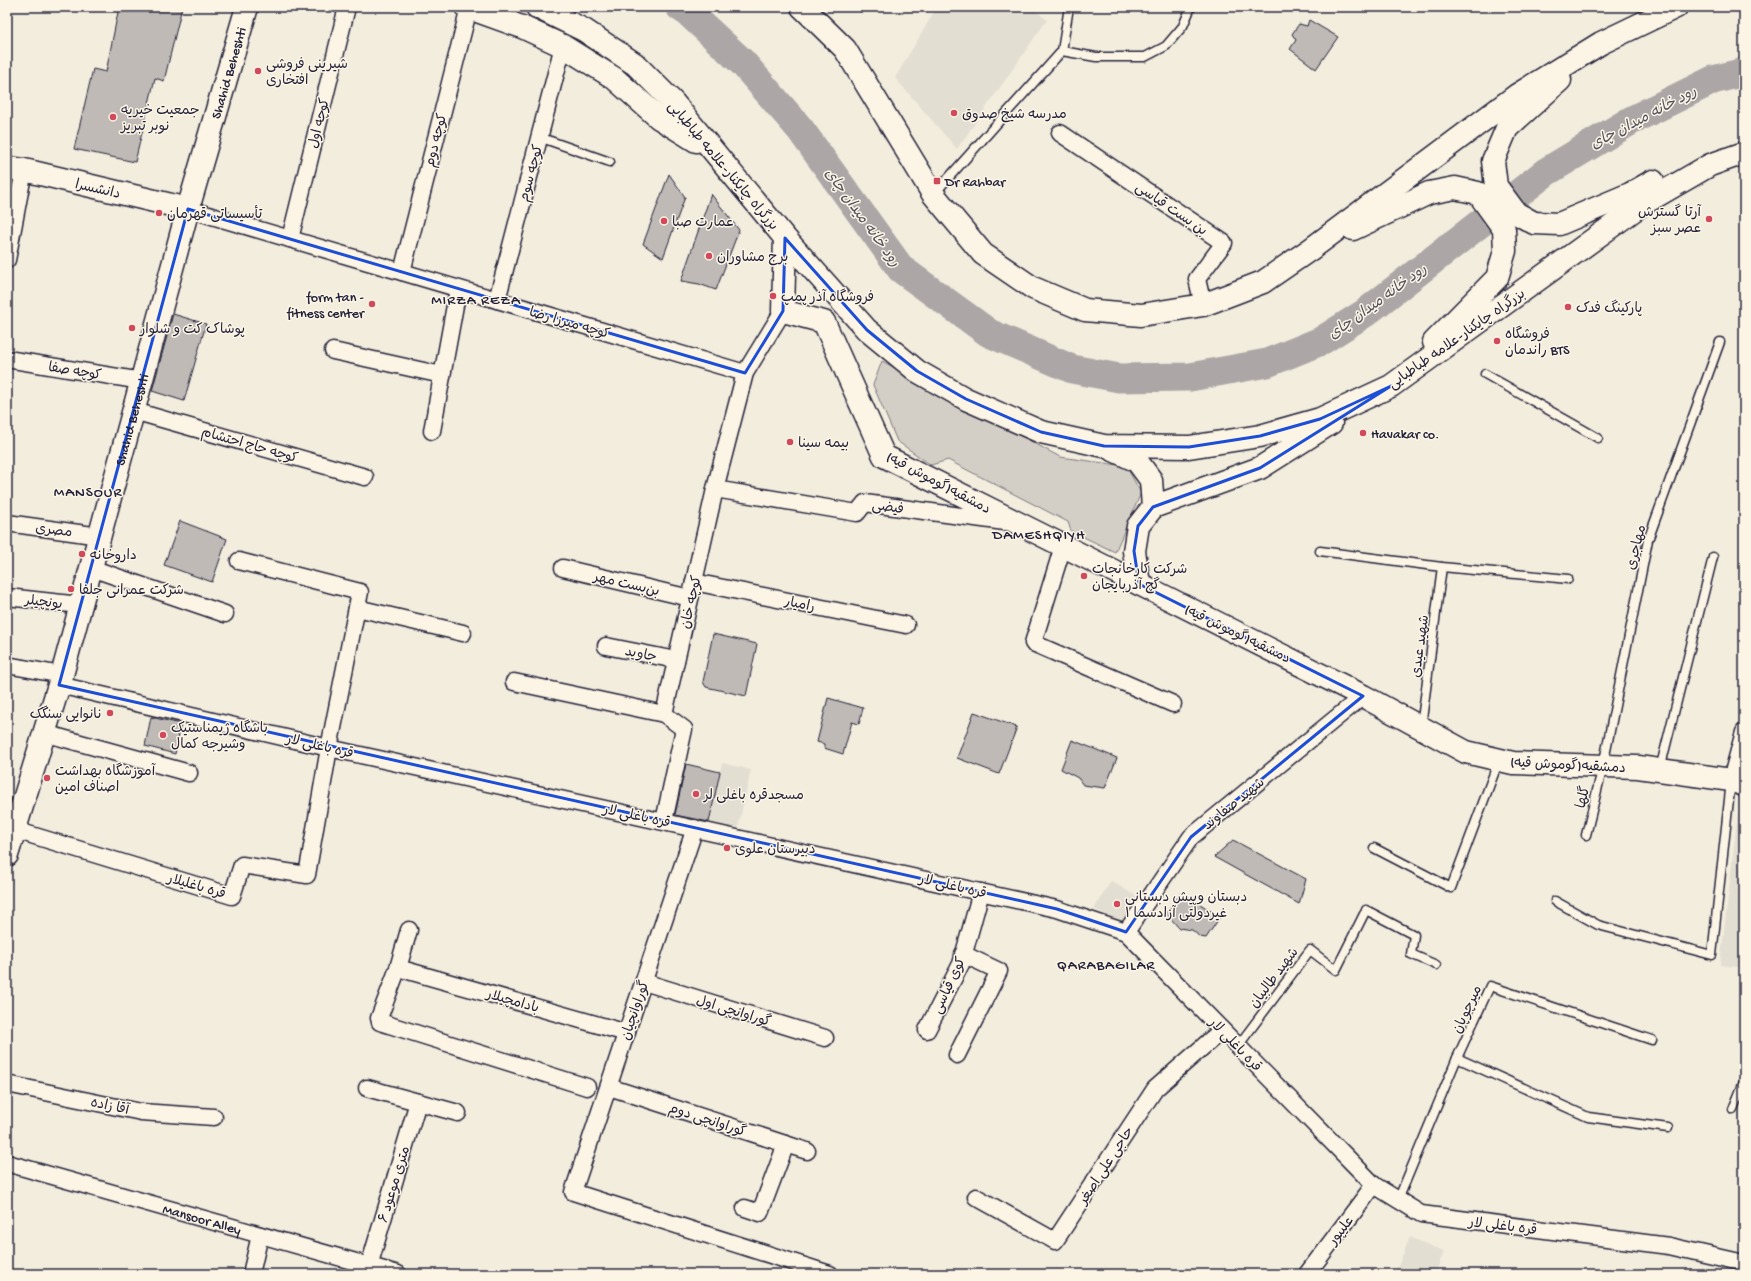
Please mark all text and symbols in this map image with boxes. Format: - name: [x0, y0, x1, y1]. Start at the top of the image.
- street label: Shahid Beheshti: [209, 26, 252, 121]
- place label: شیرینی فروشی افتخاری: [266, 57, 348, 90]
- marker: شیرینی فروشی افتخاری: [253, 66, 263, 76]
- water label: رود خانه میدان چای: [1588, 83, 1700, 154]
- street label: کوچه اول: [306, 97, 335, 150]
- street label: بزرگراه چایکنار-علامه طباطبایی: [663, 97, 783, 235]
- place label: جمعیت خیریه نوبر تبریز: [120, 103, 200, 136]
- place label: مدرسه شیخ صدوق: [962, 107, 1067, 124]
- marker: مدرسه شیخ صدوق: [949, 108, 959, 118]
- marker: جمعیت خیریه نوبر تبریز: [108, 112, 118, 122]
- street label: کوچه دوم: [423, 112, 452, 169]
- street label: کوچه سوم: [517, 143, 549, 204]
- water label: رود خانه میدان چای: [820, 165, 903, 271]
- place label: Dr Rahbar: [944, 175, 1006, 192]
- marker: Dr Rahbar: [932, 176, 942, 186]
- street label: دانشسرا: [73, 177, 122, 204]
- street label: بن بست قیاسی: [1131, 180, 1210, 240]
- place label: آرتا گسترش عصر سبز: [1638, 203, 1702, 238]
- place label: تأسیساتی قهرمان: [167, 205, 263, 224]
- marker: تأسیساتی قهرمان: [154, 208, 164, 218]
- marker: آرتا گسترش عصر سبز: [1704, 214, 1714, 224]
- place label: عمارت صبا: [672, 215, 734, 232]
- marker: عمارت صبا: [659, 216, 669, 226]
- place label: برج مشاوران: [717, 250, 788, 267]
- marker: برج مشاوران: [704, 251, 714, 261]
- water label: رود خانه میدان چای: [1325, 261, 1431, 344]
- street label: بزرگراه چایکنار-علامه طباطبایی: [1384, 285, 1529, 394]
- place label: فروشگاه آذر پمپ: [781, 288, 874, 307]
- place label: form tan - fitness center: [286, 290, 365, 323]
- marker: فروشگاه آذر پمپ: [768, 291, 778, 301]
- district label: MIRZA REZA: [431, 292, 521, 310]
- marker: form tan - fitness center: [367, 299, 377, 309]
- place label: پارکینگ فدک: [1576, 299, 1642, 318]
- marker: پارکینگ فدک: [1563, 302, 1573, 312]
- street label: کوچه میرزا رضا: [527, 305, 612, 344]
- place label: پوشاک کت و شلوار: [139, 322, 245, 339]
- marker: پوشاک کت و شلوار: [127, 323, 137, 333]
- place label: فروشگاه راندمان BTS: [1505, 325, 1570, 360]
- marker: فروشگاه راندمان BTS: [1492, 336, 1502, 346]
- street label: کوچه صفا: [47, 360, 102, 385]
- street label: Shahid Beheshti: [113, 372, 154, 468]
- street label: کوچه حاج احتشام: [199, 425, 299, 468]
- place label: Havakar co.: [1371, 427, 1439, 444]
- marker: Havakar co.: [1358, 428, 1368, 438]
- place label: بیمه سینا: [798, 436, 849, 453]
- marker: بیمه سینا: [785, 437, 795, 447]
- street label: دمشقیه(گوموش قیه): [883, 448, 994, 519]
- district label: MANSOUR: [54, 484, 122, 502]
- street label: فیضی: [871, 498, 905, 519]
- street label: مصری: [34, 521, 73, 542]
- street label: مهاجری: [1624, 523, 1651, 572]
- district label: DAMESHQIYH: [991, 527, 1086, 545]
- place label: داروخانه: [90, 548, 137, 565]
- marker: داروخانه: [77, 549, 87, 559]
- place label: شرکت کارخانجات گچ آذربایجان: [1092, 562, 1187, 595]
- street label: بن‌بست مهر: [591, 569, 661, 601]
- marker: شرکت کارخانجات گچ آذربایجان: [1079, 571, 1089, 581]
- street label: کوچه خان: [678, 574, 707, 631]
- place label: شرکت عمرانی جلفا: [79, 583, 184, 600]
- marker: شرکت عمرانی جلفا: [66, 584, 76, 594]
- street label: یونچیلر: [23, 593, 63, 614]
- street label: رامیار: [782, 594, 816, 617]
- street label: دمشقیه(گوموش قیه): [1181, 600, 1294, 668]
- street label: شهید عیدی: [1409, 614, 1434, 679]
- street label: جاوید: [623, 644, 658, 667]
- place label: نانوایی سنگک: [30, 705, 102, 724]
- marker: نانوایی سنگک: [105, 708, 115, 718]
- place label: باشگاه ژیمناستیک وشیرجه کمال: [171, 719, 268, 754]
- marker: باشگاه ژیمناستیک وشیرجه کمال: [158, 730, 168, 740]
- street label: قره باغلی لار: [283, 731, 355, 763]
- street label: دمشقیه(گوموش قیه): [1510, 753, 1626, 778]
- place label: آموزشگاه بهداشت اصناف امین: [55, 762, 156, 797]
- marker: آموزشگاه بهداشت اصناف امین: [42, 773, 52, 783]
- street label: شهید صفاوند: [1200, 775, 1269, 835]
- street label: گلها: [1572, 784, 1595, 810]
- place label: مسجدقره باغلی لر: [703, 788, 804, 805]
- marker: مسجدقره باغلی لر: [691, 789, 701, 799]
- street label: قره باغلی لار: [600, 802, 672, 833]
- place label: دبیرستان علوی: [735, 842, 816, 859]
- marker: دبیرستان علوی: [722, 843, 732, 853]
- street label: قره باغلیلار: [164, 871, 227, 904]
- street label: قره باغلی لار: [916, 871, 988, 903]
- place label: دبستان وپیش دبستانی غیردولتی آزادسما ۱: [1125, 890, 1247, 923]
- marker: دبستان وپیش دبستانی غیردولتی آزادسما ۱: [1112, 899, 1122, 909]
- street label: شهید طالبیان: [1247, 945, 1303, 1012]
- street label: کوی قیاسی: [930, 955, 971, 1017]
- district label: QARABAGILAR: [1057, 957, 1155, 975]
- street label: گوراوانچیان: [616, 978, 654, 1043]
- street label: میرچوپان: [1450, 983, 1487, 1037]
- street label: بادامچیلار: [483, 987, 541, 1018]
- street label: گوراوانچی اول: [694, 991, 773, 1032]
- street label: قره باغلی لار: [1204, 1014, 1264, 1076]
- street label: آقا زاده: [89, 1094, 131, 1120]
- street label: گوراوانچی دوم: [666, 1099, 749, 1142]
- street label: حاجی علی اصغر: [1075, 1124, 1139, 1209]
- street label: ۶ متری موعود: [376, 1144, 415, 1225]
- street label: Mansoor Alley: [160, 1202, 243, 1240]
- street label: علیپور: [1325, 1214, 1358, 1250]
- street label: قره باغلی لار: [1467, 1215, 1538, 1240]

